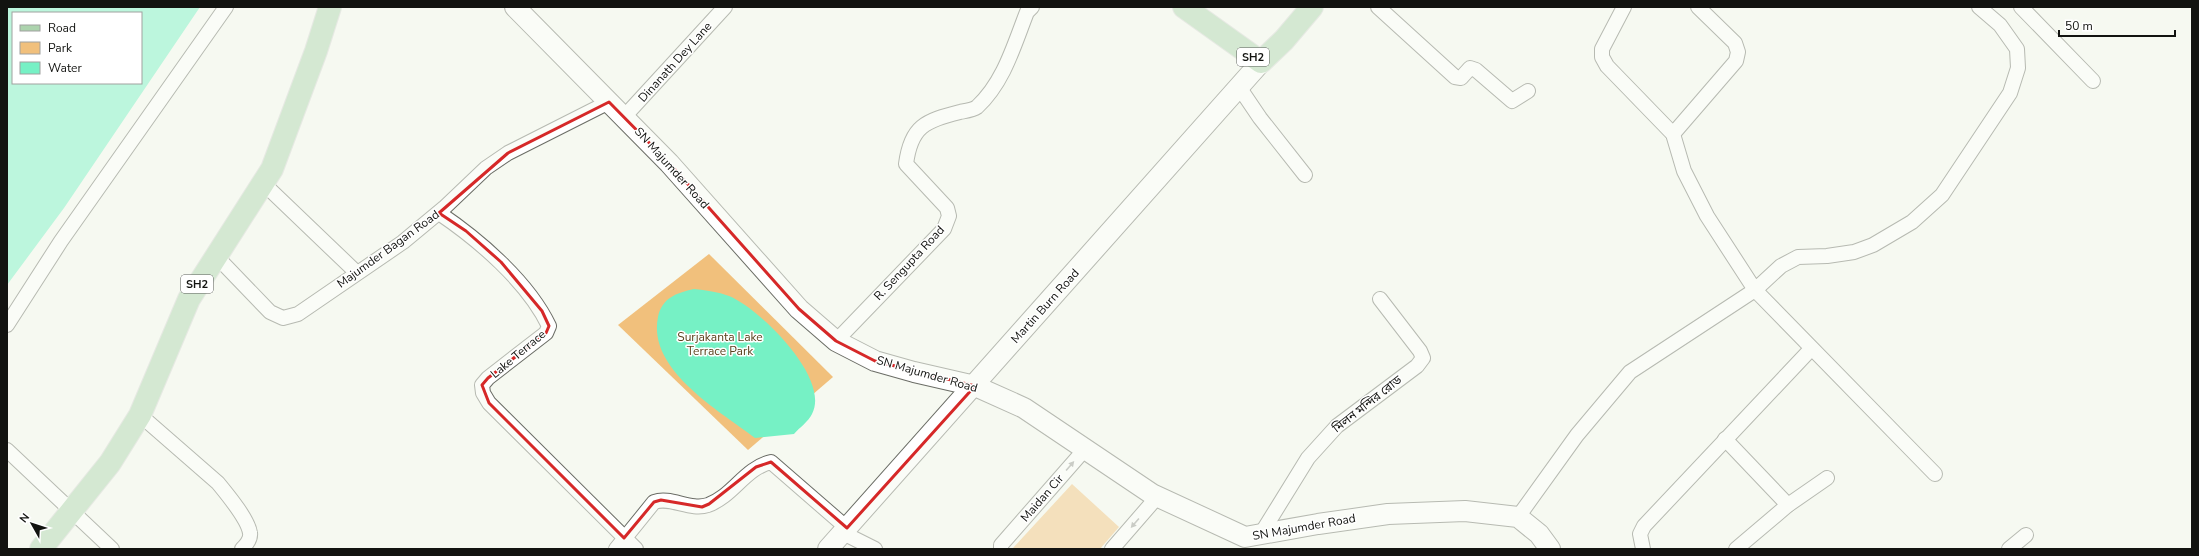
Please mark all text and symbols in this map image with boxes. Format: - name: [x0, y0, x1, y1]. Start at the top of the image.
- legend: [12, 12, 142, 84]
- scale bar: [2059, 12, 2175, 38]
- street label: Dinanath Dey Lane: [635, 18, 715, 106]
- text: 50 m: [2065, 18, 2093, 34]
- text: Road: [48, 20, 76, 36]
- text: Park: [48, 40, 73, 56]
- road number: SH2: [1237, 48, 1269, 66]
- text: Water: [48, 60, 82, 76]
- street label: SN Majumder Road: [631, 124, 713, 212]
- street label: Majumder Bagan Road: [334, 206, 442, 292]
- street label: R. Sengupta Road: [870, 222, 948, 304]
- street label: Martin Burn Road: [1007, 265, 1083, 347]
- road number: SH2: [181, 275, 213, 293]
- street label: Lake Terrace: [487, 326, 549, 382]
- park label: Surjakanta Lake Terrace Park: [677, 329, 763, 359]
- street label: SN Majumder Road: [875, 352, 979, 396]
- street label: মিলন মন্দির রোড: [1328, 372, 1405, 437]
- one-way arrow: [1065, 461, 1075, 471]
- street label: Maidan Cir: [1017, 470, 1067, 525]
- north arrow: [12, 504, 52, 544]
- text: N: [16, 510, 33, 526]
- street label: SN Majumder Road: [1251, 510, 1357, 544]
- one-way arrow: [1130, 517, 1139, 528]

